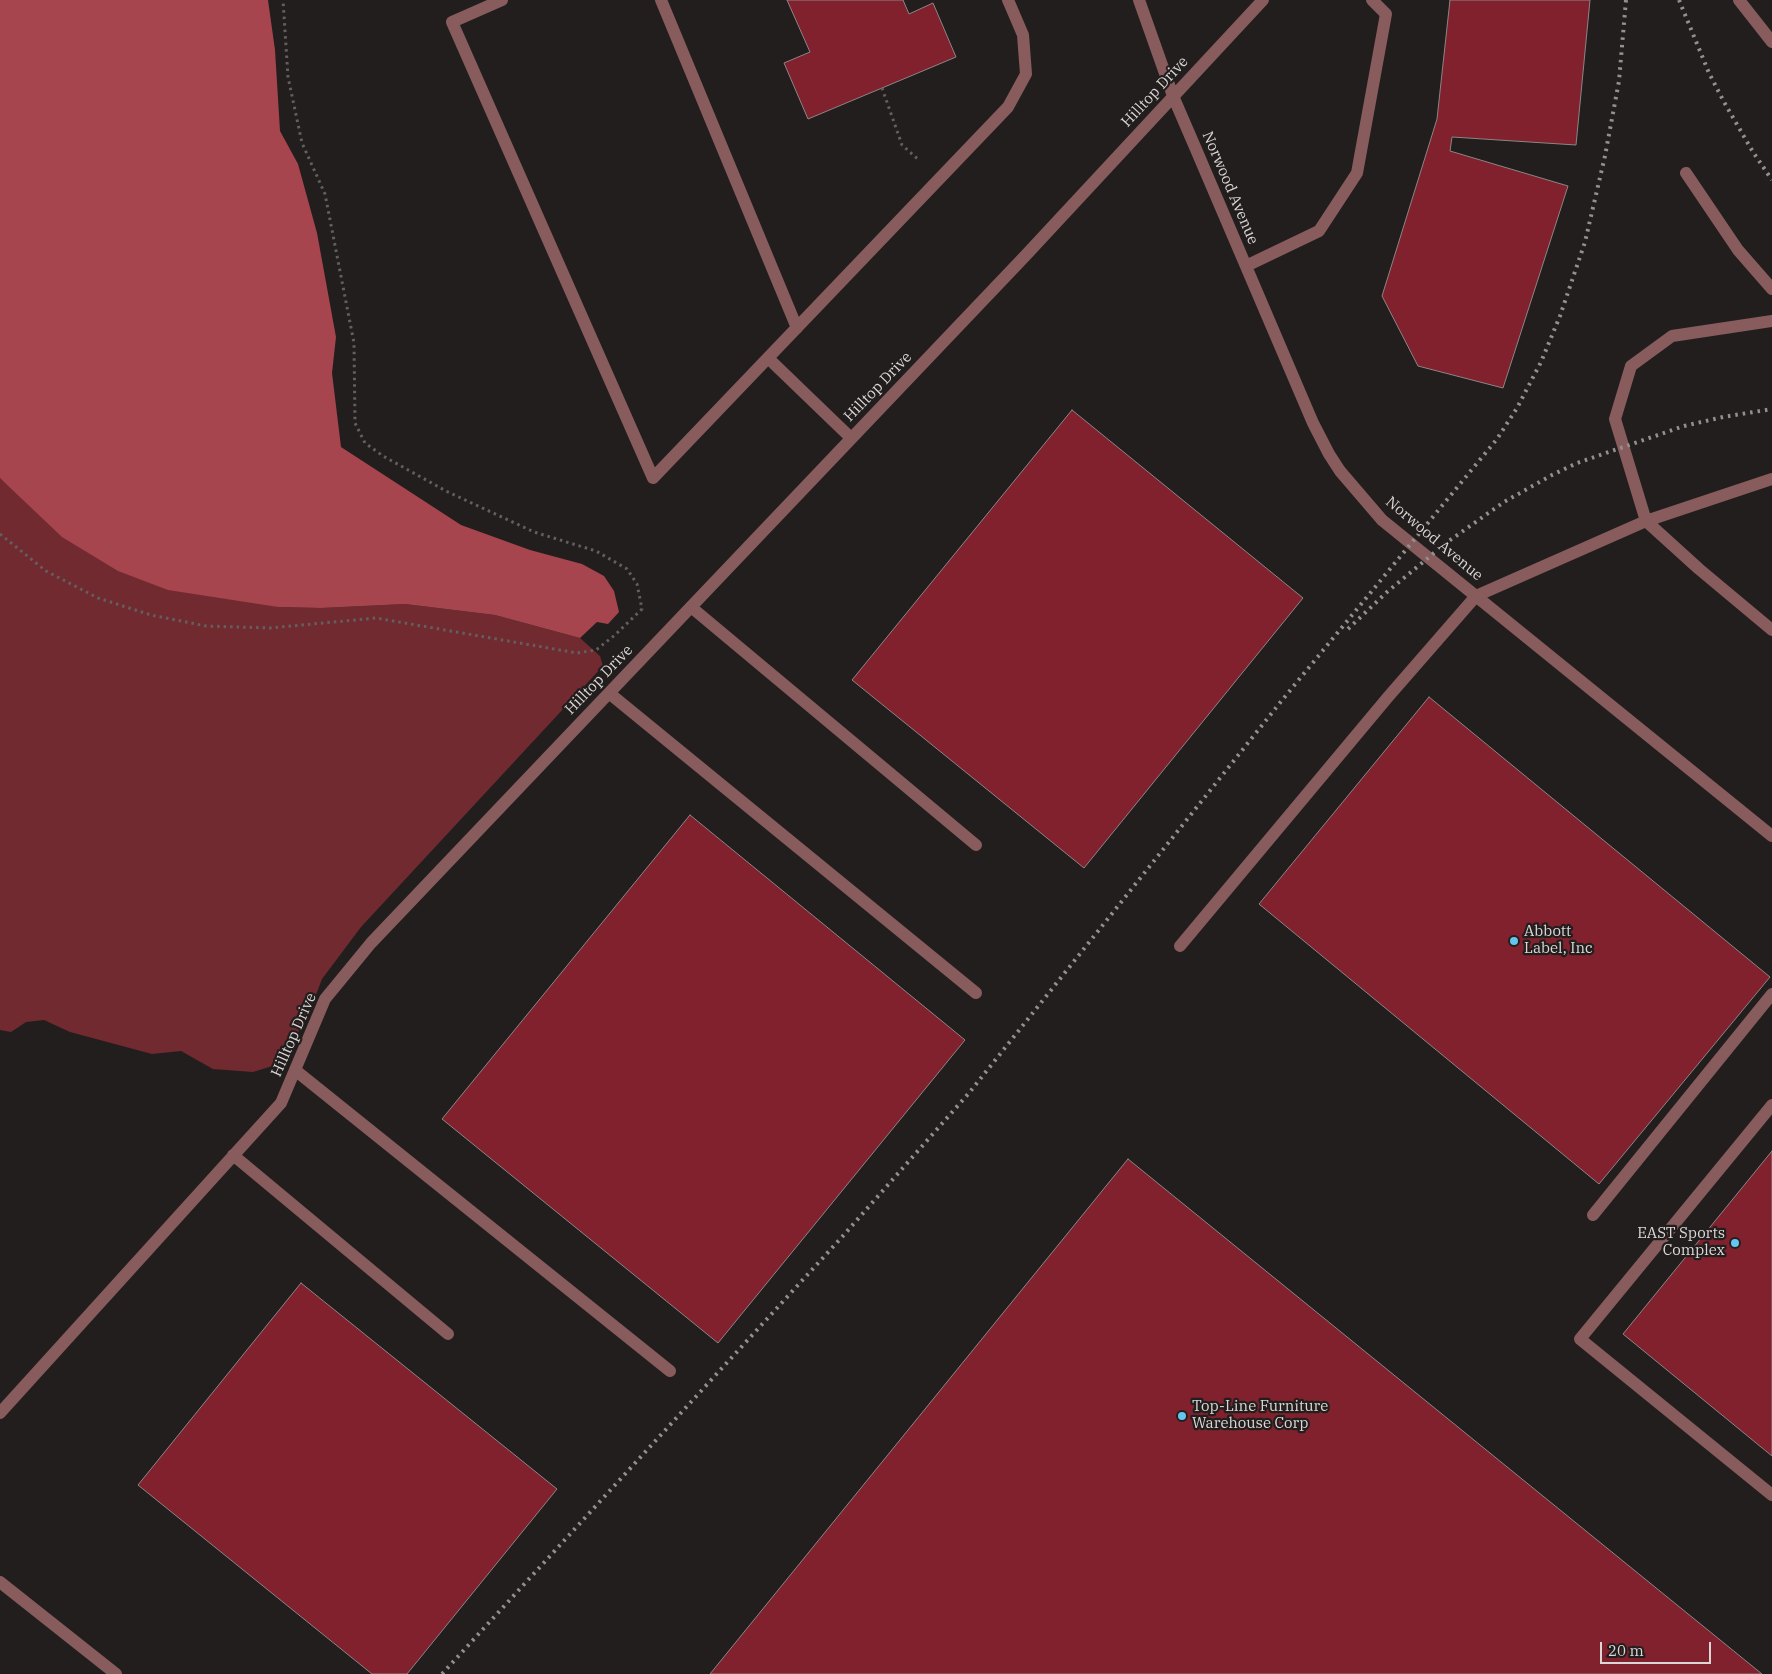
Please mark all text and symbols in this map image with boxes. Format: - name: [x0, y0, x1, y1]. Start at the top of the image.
- street label: Hilltop Drive: [1118, 53, 1192, 131]
- street label: Norwood Avenue: [1198, 129, 1262, 247]
- street label: Hilltop Drive: [840, 348, 916, 426]
- street label: Norwood Avenue: [1382, 493, 1486, 585]
- street label: Hilltop Drive: [561, 641, 637, 719]
- place label: Abbott Label, Inc: [1524, 923, 1593, 958]
- marker: Abbott Label, Inc: [1508, 935, 1520, 947]
- street label: Hilltop Drive: [268, 990, 320, 1080]
- place label: EAST Sports Complex: [1637, 1225, 1725, 1260]
- marker: EAST Sports Complex: [1729, 1237, 1741, 1249]
- place label: Top-Line Furniture Warehouse Corp: [1192, 1398, 1328, 1433]
- marker: Top-Line Furniture Warehouse Corp: [1176, 1410, 1188, 1422]
- scale bar: [1602, 1632, 1713, 1664]
- text: 20 m: [1608, 1641, 1644, 1660]

